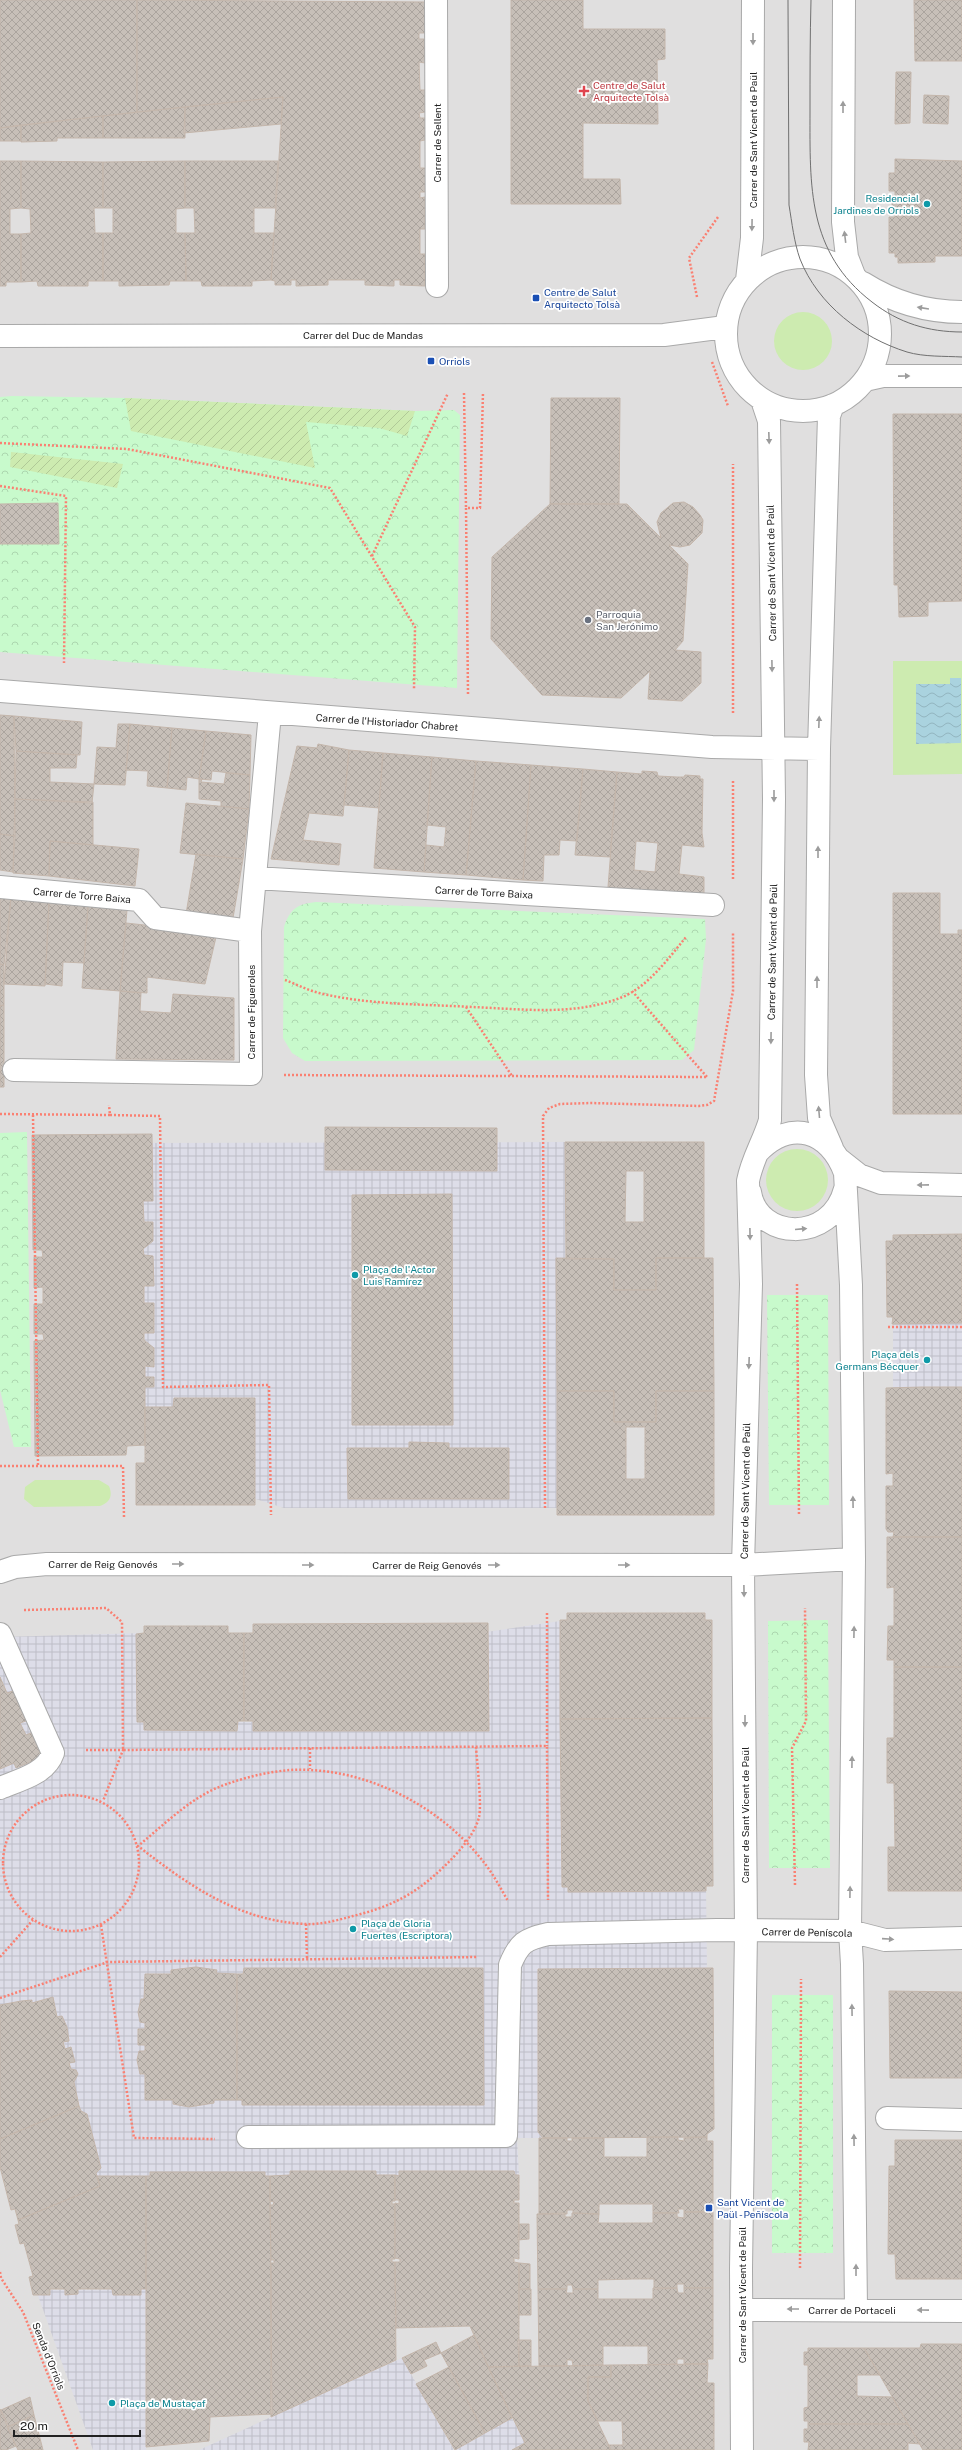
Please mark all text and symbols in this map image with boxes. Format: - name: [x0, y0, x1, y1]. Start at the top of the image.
- one-way arrow: [750, 33, 756, 46]
- street label: Carrer de Sant Vicent de Paül: [747, 72, 759, 208]
- place label: Centre de Salut Arquitecte Tolsà: [593, 79, 669, 103]
- marker: Centre de Salut Arquitecte Tolsà: [578, 85, 590, 97]
- one-way arrow: [840, 100, 846, 113]
- street label: Carrer de Sellent: [431, 103, 443, 183]
- place label: Residencial Jardines de Orriols: [833, 192, 919, 216]
- marker: Residencial Jardines de Orriols: [922, 199, 932, 209]
- one-way arrow: [749, 219, 755, 232]
- one-way arrow: [841, 231, 848, 243]
- place label: Centre de Salut Arquitecto Tolsà: [544, 286, 620, 310]
- marker: Centre de Salut Arquitecto Tolsà: [531, 293, 541, 303]
- one-way arrow: [917, 305, 929, 311]
- street label: Carrer del Duc de Mandas: [303, 329, 423, 341]
- place label: Orriols: [439, 355, 470, 367]
- marker: Orriols: [426, 356, 436, 366]
- one-way arrow: [898, 372, 910, 379]
- one-way arrow: [766, 432, 773, 444]
- street label: Carrer de Sant Vicent de Paül: [764, 505, 778, 641]
- place label: Parroquia San Jerónimo: [596, 608, 658, 632]
- marker: Parroquia San Jerónimo: [583, 615, 593, 625]
- one-way arrow: [769, 660, 776, 672]
- street label: Carrer de l'Historiador Chabret: [315, 711, 459, 733]
- one-way arrow: [816, 716, 823, 728]
- one-way arrow: [771, 790, 777, 803]
- one-way arrow: [815, 845, 821, 858]
- street label: Carrer de Torre Baixa: [435, 883, 533, 901]
- street label: Carrer de Sant Vicent de Paül: [765, 884, 779, 1020]
- street label: Carrer de Torre Baixa: [33, 885, 131, 905]
- street label: Carrer de Figueroles: [245, 965, 257, 1059]
- one-way arrow: [814, 975, 820, 988]
- one-way arrow: [768, 1032, 775, 1044]
- one-way arrow: [815, 1106, 822, 1118]
- one-way arrow: [916, 1182, 929, 1188]
- one-way arrow: [795, 1226, 807, 1233]
- one-way arrow: [747, 1228, 753, 1241]
- place label: Plaça de l'Actor Luis Ramírez: [363, 1263, 436, 1287]
- marker: Plaça de l'Actor Luis Ramírez: [350, 1270, 360, 1280]
- place label: Plaça dels Germans Bécquer: [836, 1348, 919, 1372]
- marker: Plaça dels Germans Bécquer: [922, 1355, 932, 1365]
- one-way arrow: [746, 1357, 752, 1370]
- street label: Carrer de Sant Vicent de Paül: [738, 1423, 752, 1559]
- one-way arrow: [850, 1496, 857, 1508]
- street label: Carrer de Reig Genovés: [48, 1558, 158, 1570]
- street label: Carrer de Reig Genovés: [372, 1559, 482, 1571]
- one-way arrow: [172, 1561, 185, 1567]
- one-way arrow: [302, 1562, 315, 1568]
- one-way arrow: [488, 1562, 501, 1568]
- one-way arrow: [618, 1562, 631, 1568]
- one-way arrow: [741, 1585, 747, 1598]
- one-way arrow: [850, 1626, 857, 1638]
- one-way arrow: [742, 1715, 748, 1728]
- street label: Carrer de Sant Vicent de Paül: [739, 1747, 751, 1883]
- one-way arrow: [849, 1755, 855, 1768]
- one-way arrow: [847, 1885, 853, 1898]
- place label: Plaça de Gloria Fuertes (Escriptora): [361, 1917, 452, 1941]
- marker: Plaça de Gloria Fuertes (Escriptora): [348, 1924, 358, 1934]
- street label: Carrer de Peníscola: [762, 1925, 852, 1939]
- one-way arrow: [882, 1936, 895, 1942]
- one-way arrow: [849, 2003, 855, 2016]
- one-way arrow: [851, 2133, 857, 2146]
- place label: Sant Vicent de Paül - Peñíscola: [717, 2196, 788, 2220]
- marker: Sant Vicent de Paül - Peñíscola: [704, 2203, 714, 2213]
- street label: Carrer de Sant Vicent de Paül: [736, 2227, 748, 2363]
- one-way arrow: [853, 2263, 859, 2276]
- street label: Carrer de Portaceli: [808, 2304, 896, 2316]
- one-way arrow: [786, 2306, 799, 2312]
- one-way arrow: [916, 2307, 929, 2313]
- street label: Senda d'Orriols: [30, 2321, 68, 2391]
- place label: Plaça de Mustaçaf: [120, 2397, 206, 2409]
- marker: Plaça de Mustaçaf: [107, 2398, 117, 2408]
- scale bar: [14, 2412, 140, 2438]
- text: 20 m: [20, 2419, 48, 2433]

